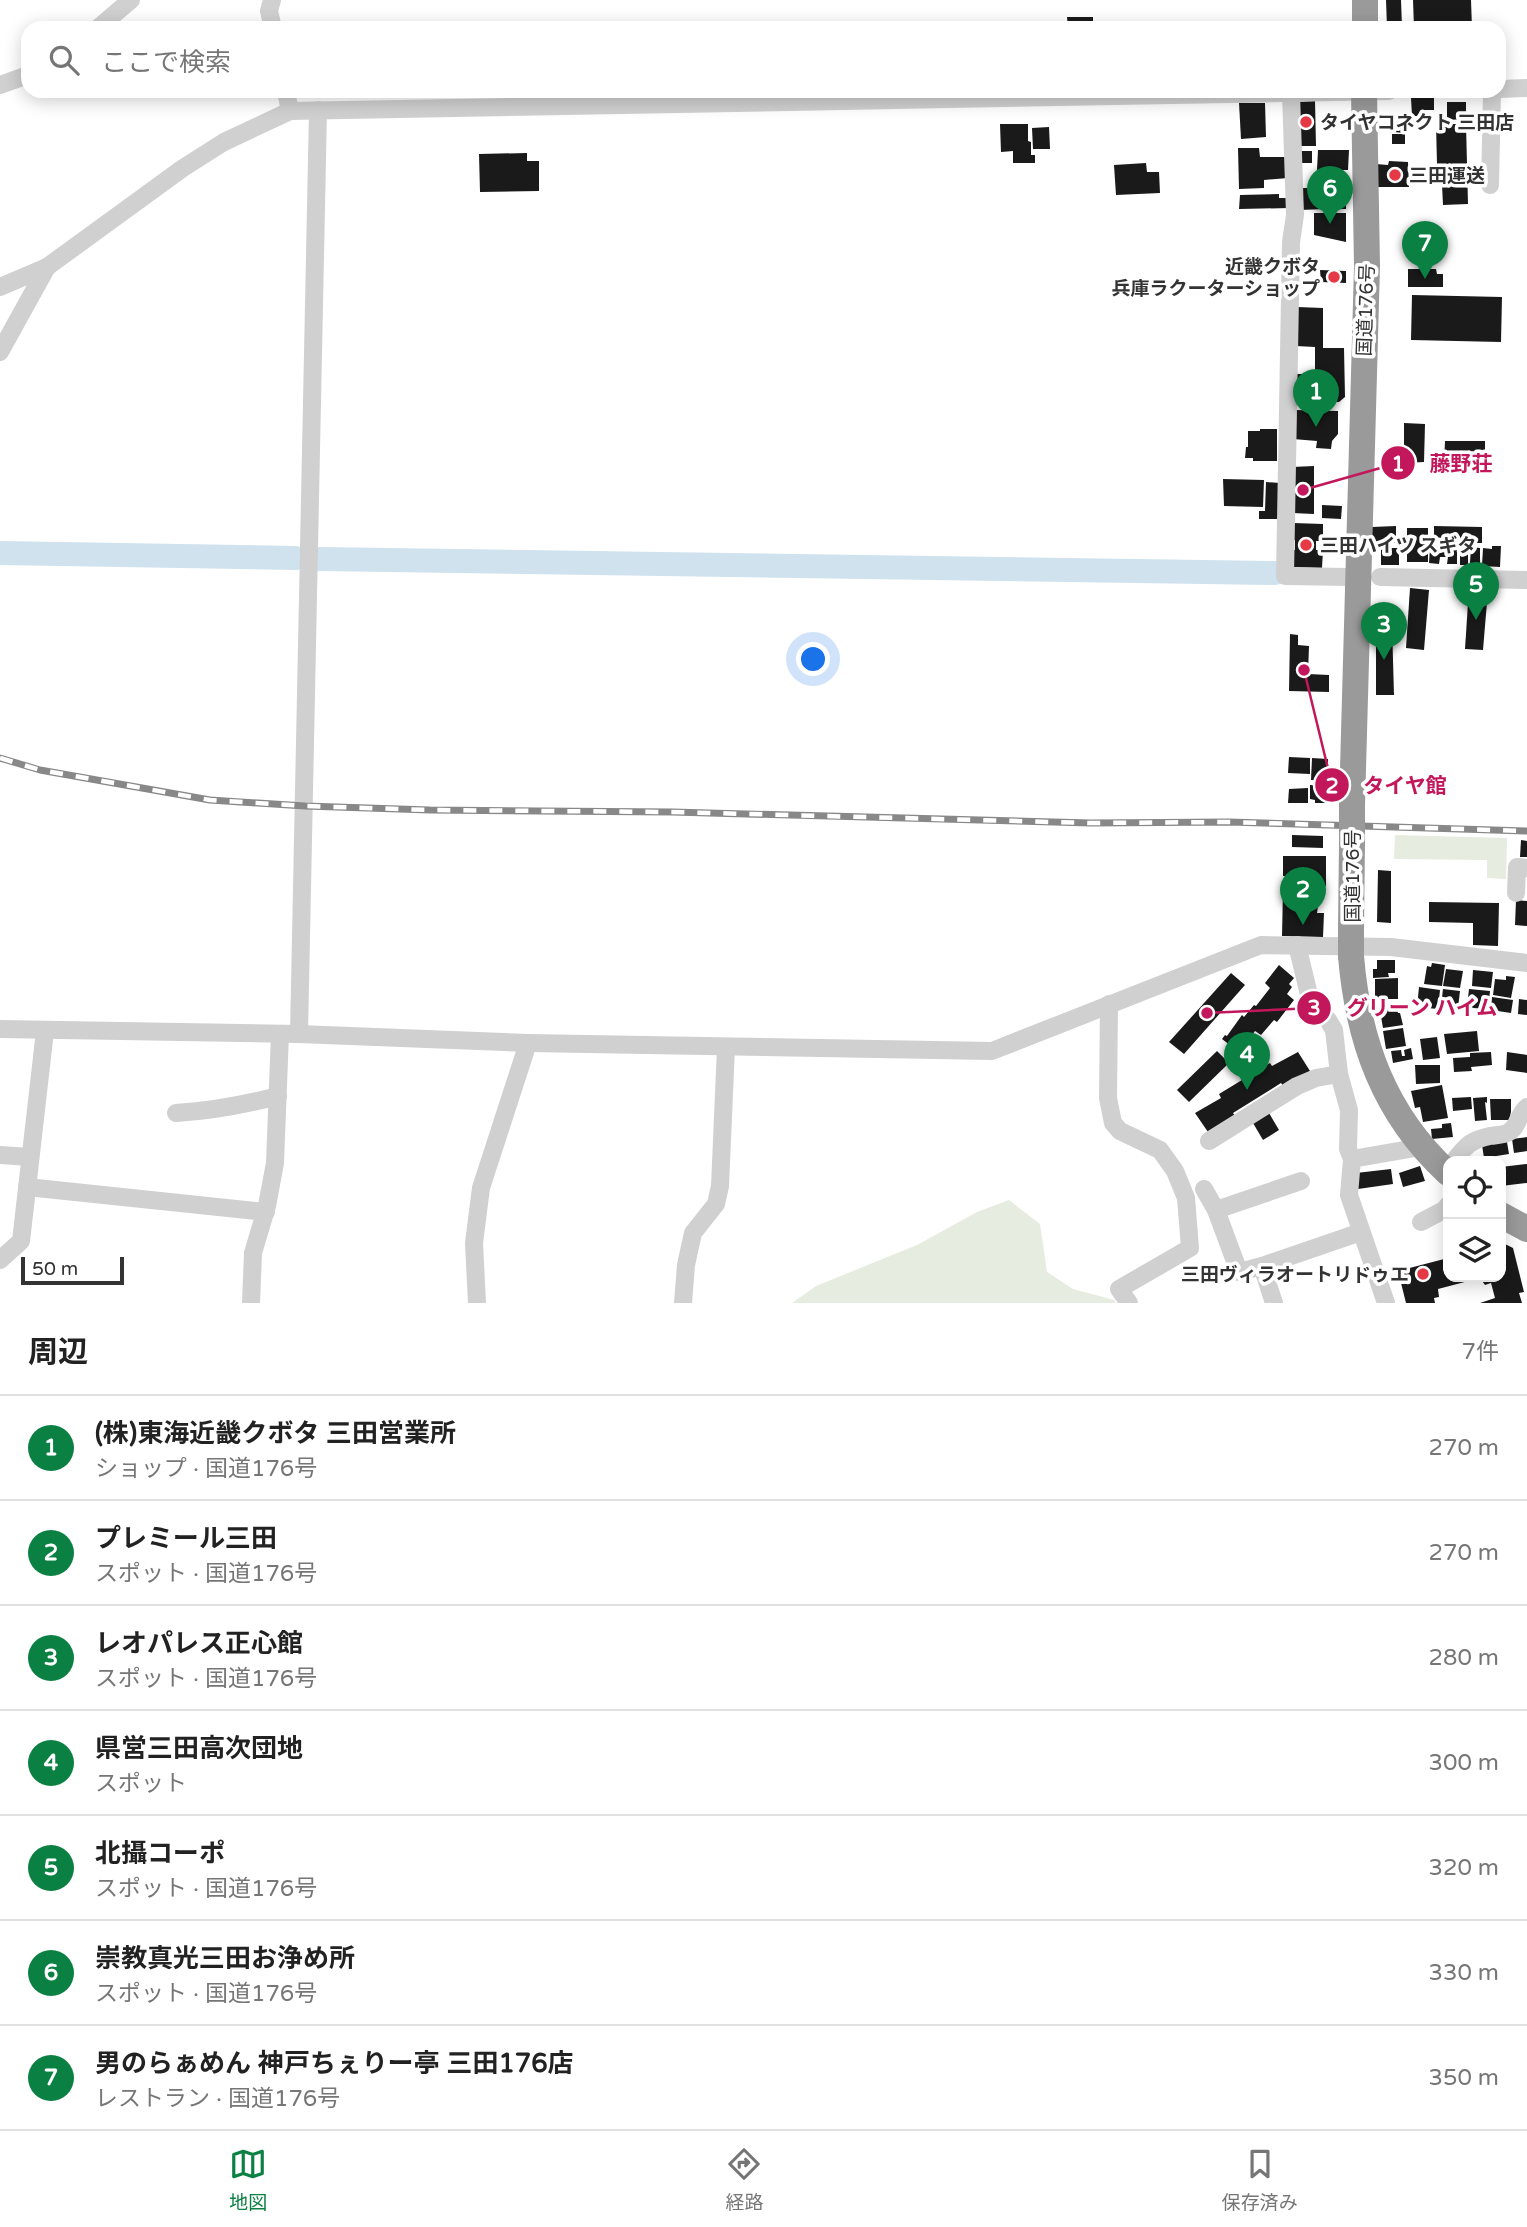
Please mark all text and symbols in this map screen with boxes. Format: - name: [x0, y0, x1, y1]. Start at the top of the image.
- search box: [21, 21, 1506, 98]
- icon: search: [45, 41, 83, 79]
- text: ここで検索: [101, 47, 231, 78]
- place label: タイヤコネクト 三田店: [1320, 112, 1514, 134]
- marker: タイヤコネクト 三田店: [1298, 114, 1314, 130]
- place label: 三田運送: [1409, 165, 1485, 187]
- pin: 6: [1307, 166, 1353, 224]
- marker: 三田運送: [1387, 167, 1403, 183]
- pin: 7: [1402, 221, 1448, 279]
- place label: 近畿クボタ 兵庫ラクーターショップ: [1111, 256, 1320, 300]
- street label: 国道176号: [1353, 263, 1379, 357]
- marker: 近畿クボタ 兵庫ラクーターショップ: [1326, 269, 1342, 285]
- pin: 1: [1293, 369, 1339, 427]
- callout: 藤野荘: [1380, 442, 1506, 484]
- text: 1: [1391, 452, 1405, 477]
- text: 藤野荘: [1430, 452, 1493, 477]
- place label: 三田ハイツ スギタ: [1320, 535, 1477, 557]
- marker: 三田ハイツ スギタ: [1298, 537, 1314, 553]
- pin: 5: [1453, 562, 1499, 620]
- pin: 3: [1361, 602, 1407, 660]
- your location: [796, 642, 830, 676]
- callout: タイヤ館: [1314, 764, 1461, 806]
- text: 2: [1325, 774, 1339, 799]
- text: タイヤ館: [1363, 774, 1447, 799]
- street label: 国道176号: [1342, 830, 1364, 922]
- pin: 2: [1280, 867, 1326, 925]
- callout: グリーン ハイム: [1296, 987, 1512, 1029]
- text: 3: [1307, 996, 1321, 1021]
- text: グリーン ハイム: [1347, 996, 1497, 1021]
- pin: 4: [1224, 1032, 1270, 1090]
- map controls: [1443, 1156, 1506, 1282]
- button: locate: [1443, 1156, 1506, 1219]
- button: layers: [1443, 1219, 1506, 1282]
- scale bar: [21, 1254, 124, 1286]
- text: 50 m: [32, 1258, 78, 1280]
- place label: 三田ヴィラオートリドゥエ: [1181, 1264, 1409, 1286]
- marker: 三田ヴィラオートリドゥエ: [1415, 1266, 1431, 1282]
- text: 周辺: [28, 1334, 88, 1371]
- text: 7件: [1462, 1338, 1499, 1366]
- text: (株)東海近畿クボタ 三田営業所: [95, 1418, 456, 1449]
- text: 1: [44, 1434, 58, 1462]
- text: 270 m: [1429, 1434, 1499, 1462]
- text: ショップ · 国道176号: [95, 1455, 317, 1483]
- text: プレミール三田: [95, 1523, 277, 1554]
- text: 2: [44, 1539, 58, 1567]
- text: 270 m: [1429, 1539, 1499, 1567]
- text: スポット · 国道176号: [95, 1560, 317, 1588]
- text: レオパレス正心館: [95, 1628, 303, 1659]
- text: 3: [44, 1644, 58, 1672]
- text: 280 m: [1429, 1644, 1499, 1672]
- text: スポット · 国道176号: [95, 1665, 317, 1693]
- text: 県営三田高次団地: [95, 1733, 303, 1764]
- text: 4: [44, 1749, 58, 1777]
- text: 300 m: [1429, 1749, 1499, 1777]
- text: スポット: [95, 1770, 187, 1798]
- text: 北攝コーポ: [95, 1838, 225, 1869]
- text: 5: [44, 1854, 58, 1882]
- text: 320 m: [1429, 1854, 1499, 1882]
- text: スポット · 国道176号: [95, 1875, 317, 1903]
- text: 崇教真光三田お浄め所: [95, 1943, 355, 1974]
- text: 6: [44, 1959, 58, 1987]
- text: 330 m: [1429, 1959, 1499, 1987]
- text: スポット · 国道176号: [95, 1980, 317, 2008]
- text: 男のらぁめん 神戸ちぇりー亭 三田176店: [95, 2048, 574, 2079]
- text: 7: [44, 2064, 58, 2092]
- text: 350 m: [1429, 2064, 1499, 2092]
- text: レストラン · 国道176号: [95, 2085, 340, 2113]
- tab: 地図: [229, 2145, 267, 2214]
- tab: 経路: [725, 2145, 764, 2214]
- tab: 保存済み: [1222, 2145, 1298, 2214]

